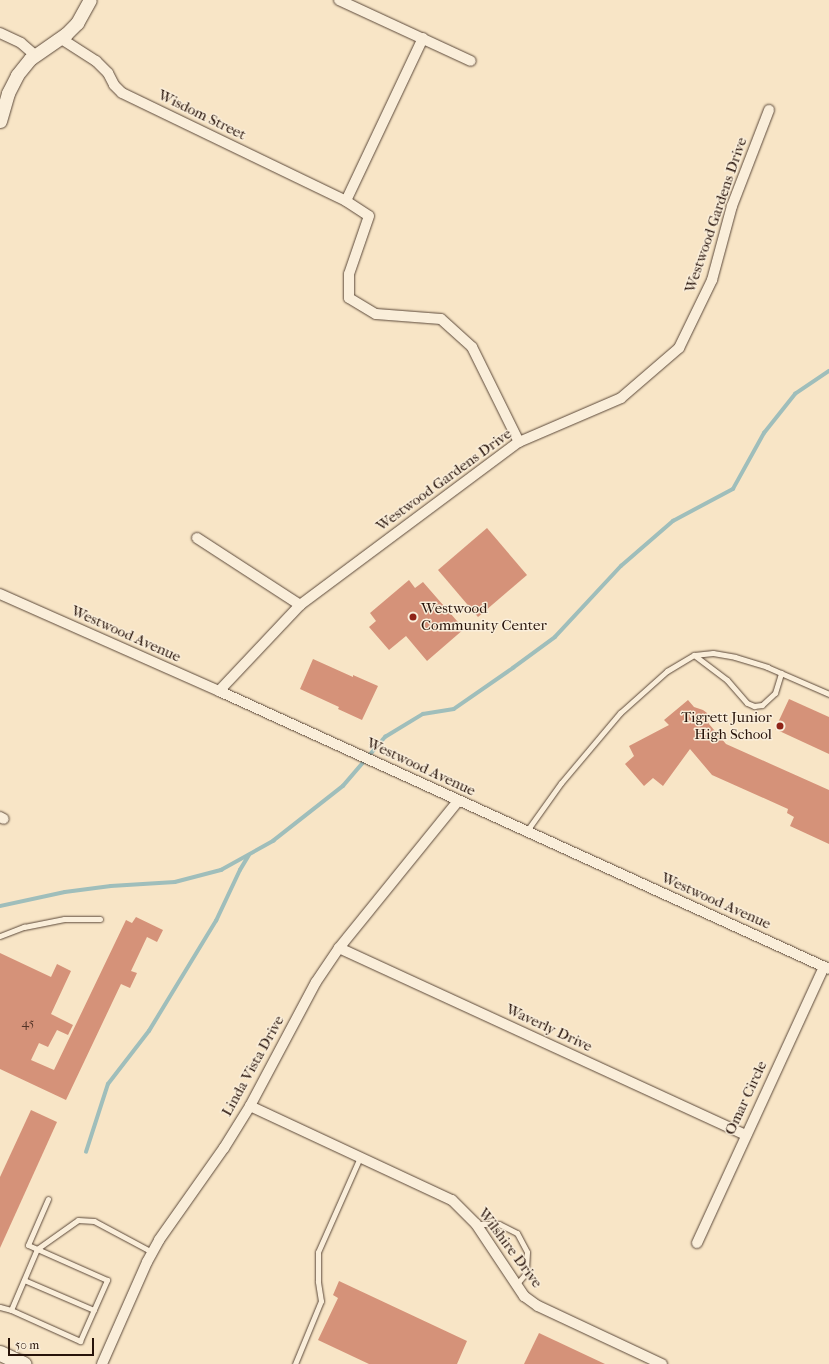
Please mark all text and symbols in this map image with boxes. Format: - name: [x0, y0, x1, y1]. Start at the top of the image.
- street label: Wisdom Street: [155, 86, 249, 144]
- street label: Westwood Gardens Drive: [681, 135, 751, 295]
- street label: Westwood Gardens Drive: [373, 425, 515, 535]
- place label: Westwood Community Center: [421, 599, 547, 634]
- street label: Westwood Avenue: [68, 602, 184, 666]
- marker: Westwood Community Center: [408, 612, 418, 622]
- place label: Tigrett Junior High School: [681, 708, 772, 743]
- marker: Tigrett Junior High School: [775, 721, 785, 731]
- street label: Westwood Avenue: [364, 734, 478, 800]
- street label: Westwood Avenue: [658, 869, 774, 933]
- street label: Waverly Drive: [503, 1000, 595, 1056]
- street label: Linda Vista Drive: [218, 1013, 288, 1119]
- house number: 45: [22, 1015, 34, 1031]
- street label: Omar Circle: [721, 1058, 771, 1138]
- street label: Wilshire Drive: [474, 1205, 546, 1291]
- scale bar: [10, 1330, 96, 1356]
- text: 50 m: [15, 1338, 39, 1352]

